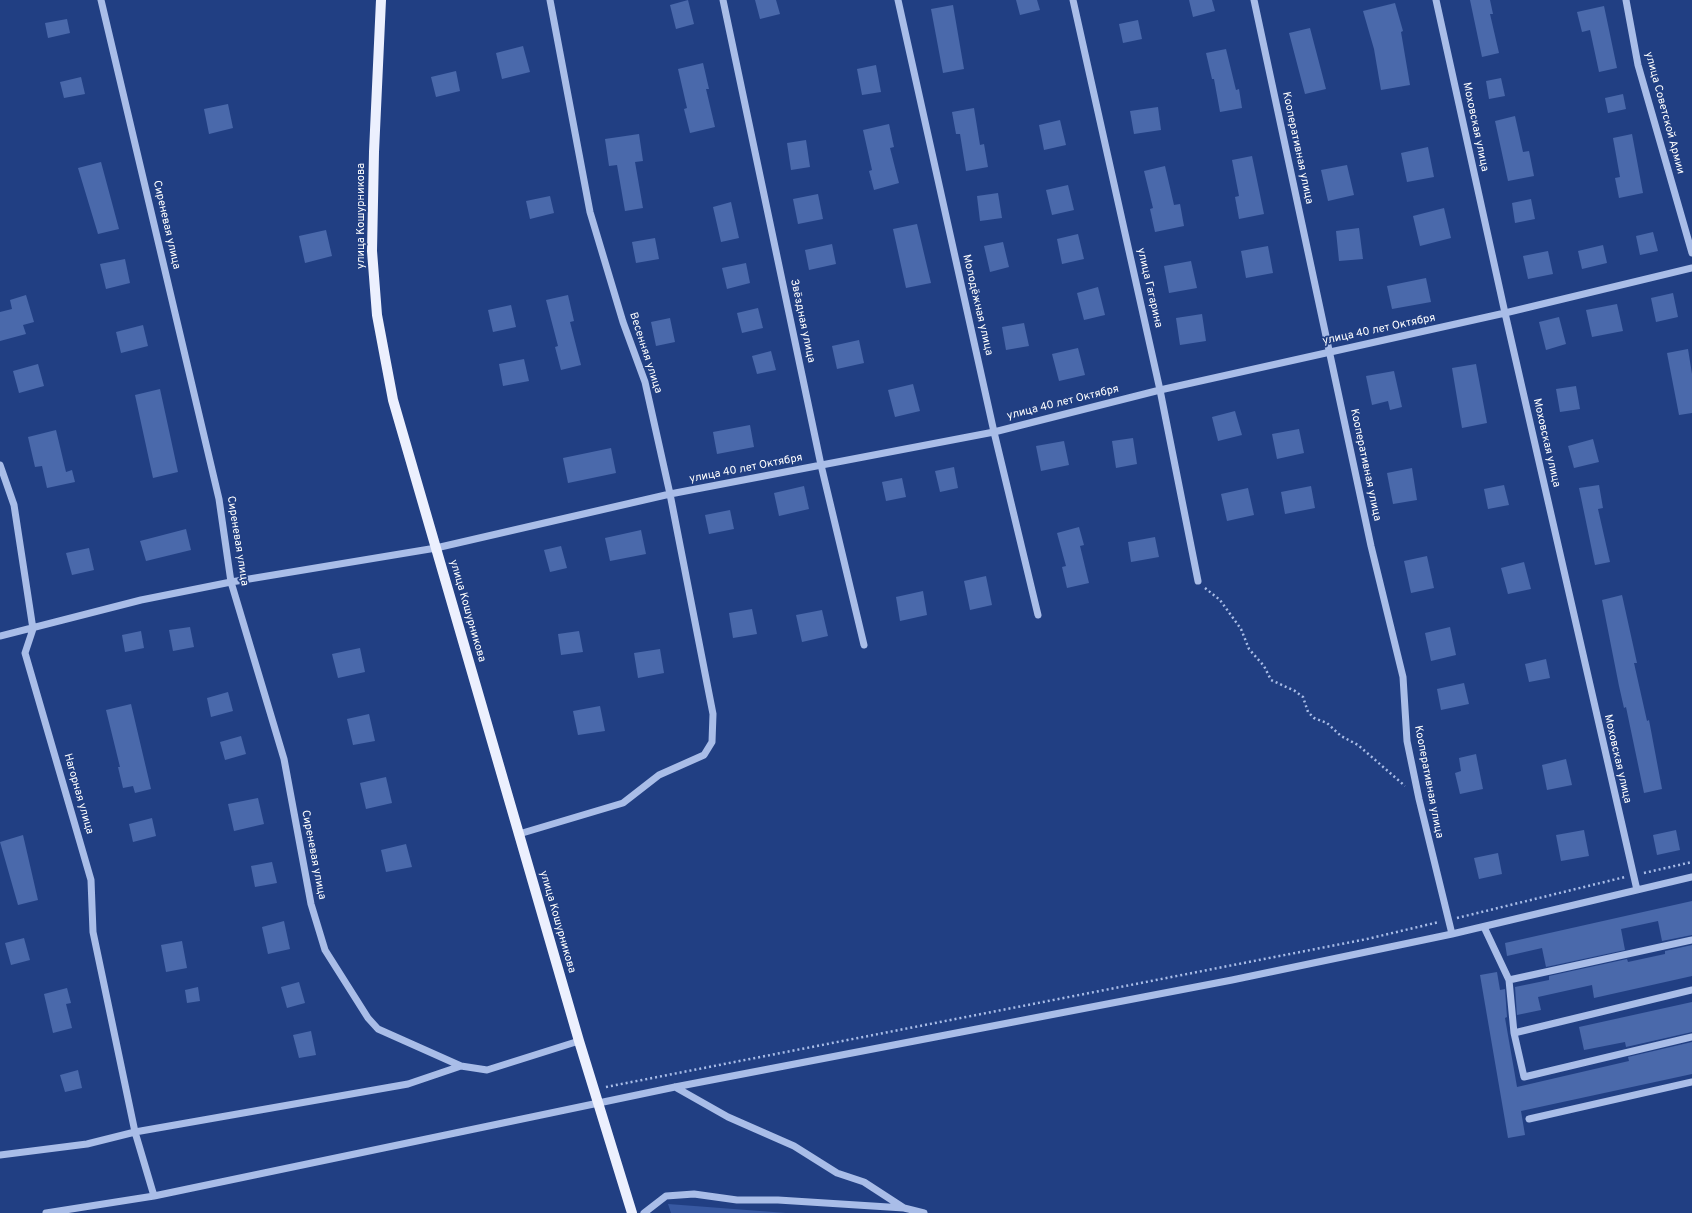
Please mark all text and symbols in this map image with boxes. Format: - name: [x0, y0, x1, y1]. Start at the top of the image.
- street label: улица Советской Армии: [1641, 50, 1687, 176]
- street label: Моховская улица: [1459, 81, 1491, 173]
- street label: Кооперативная улица: [1279, 91, 1315, 205]
- street label: улица Кошурникова: [355, 163, 369, 269]
- street label: Сиреневая улица: [149, 179, 183, 271]
- street label: улица Гагарина: [1133, 247, 1165, 329]
- street label: Молодёжная улица: [959, 253, 995, 357]
- street label: Звёздная улица: [787, 278, 817, 364]
- street label: Весенняя улица: [626, 311, 664, 395]
- street label: улица 40 лет Октября: [1321, 312, 1437, 348]
- street label: улица 40 лет Октября: [1006, 383, 1120, 423]
- street label: Моховская улица: [1529, 397, 1563, 489]
- street label: Кооперативная улица: [1347, 408, 1383, 522]
- street label: улица 40 лет Октября: [688, 452, 804, 486]
- street label: Сиреневая улица: [223, 495, 251, 587]
- street label: улица Кошурникова: [446, 558, 488, 664]
- street label: Моховская улица: [1600, 713, 1634, 805]
- street label: Кооперативная улица: [1411, 725, 1445, 839]
- street label: Нагорная улица: [60, 752, 96, 836]
- street label: Сиреневая улица: [298, 809, 328, 901]
- street label: улица Кошурникова: [536, 869, 578, 975]

